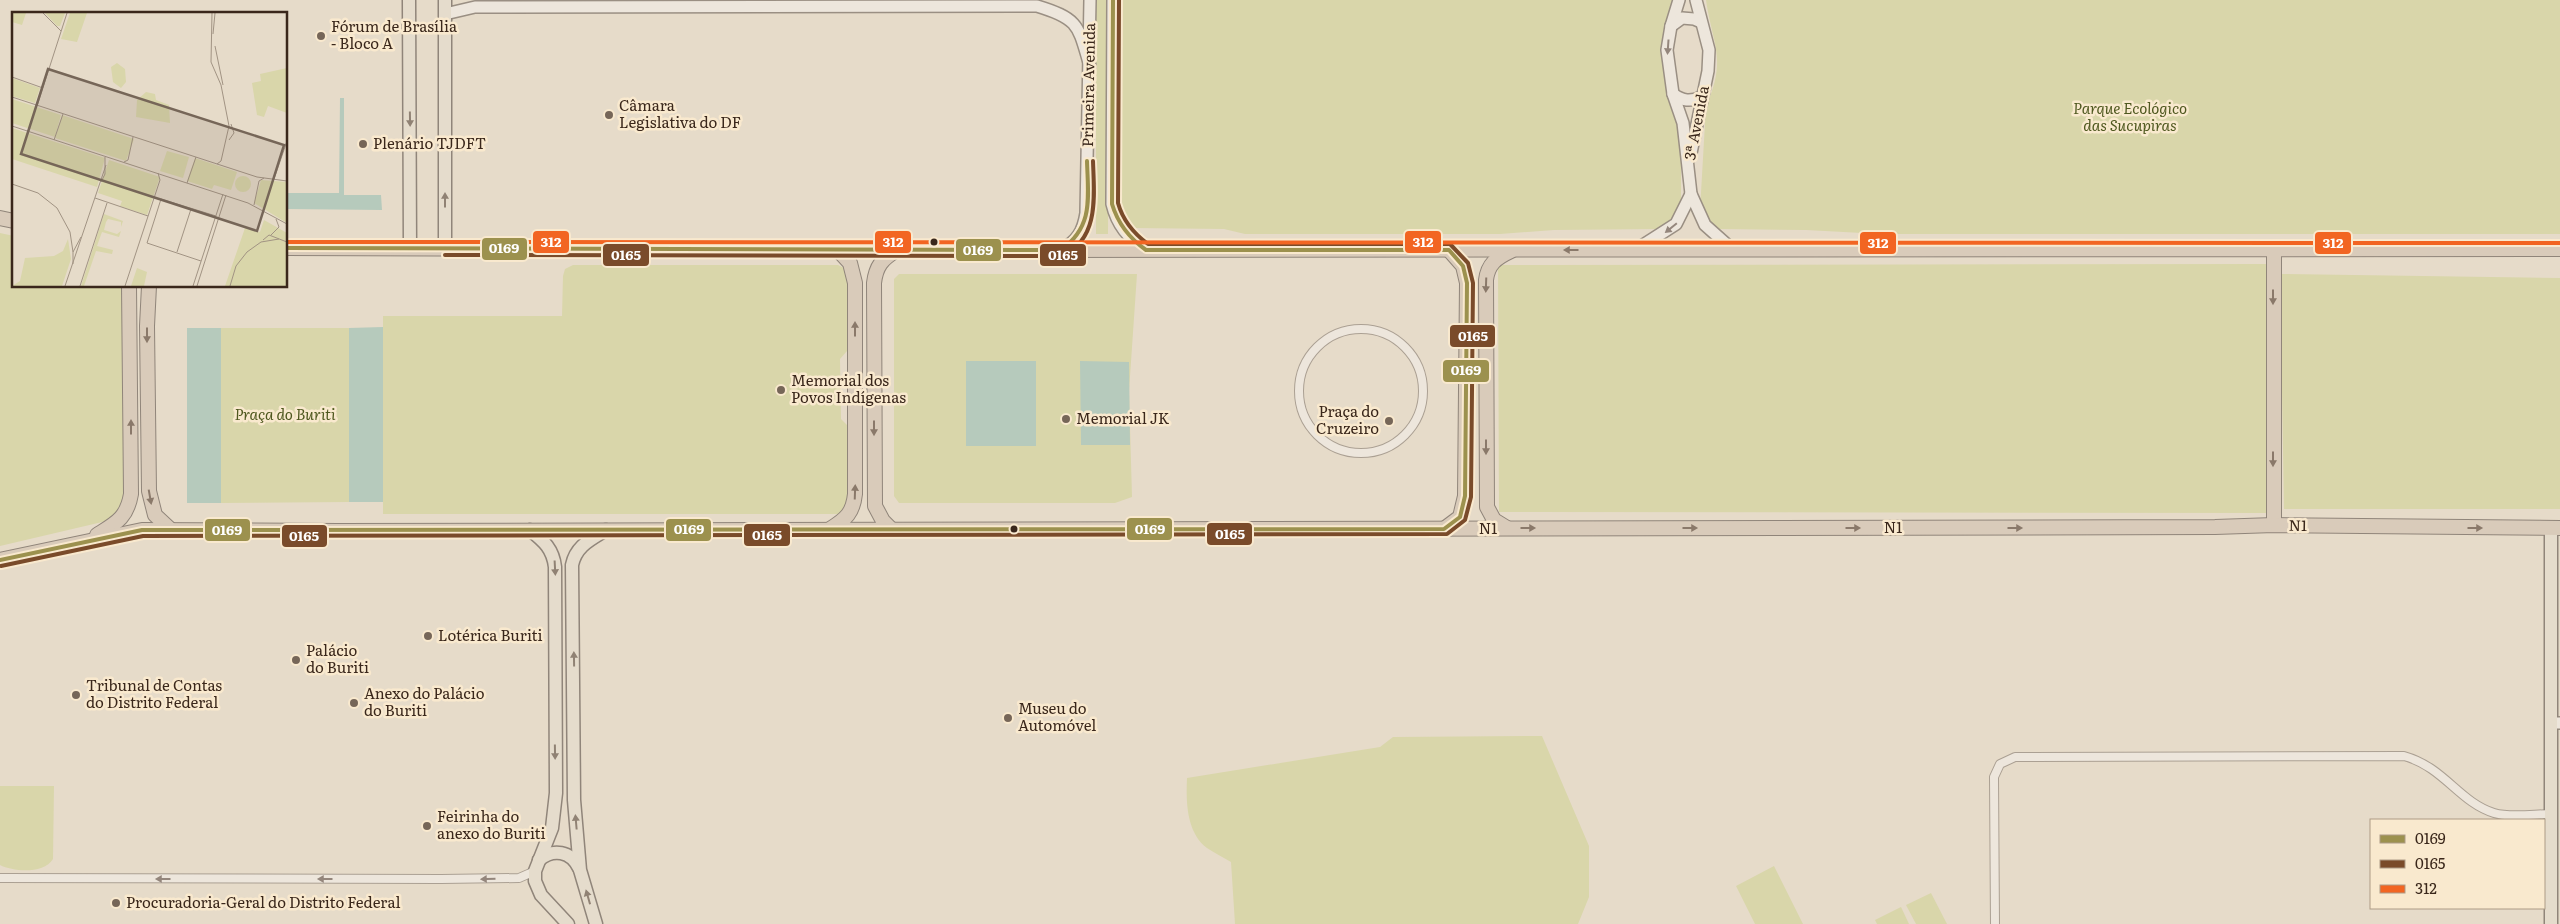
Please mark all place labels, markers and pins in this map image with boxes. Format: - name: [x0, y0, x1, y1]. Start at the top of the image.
- place label: Fórum de Brasília - Bloco A: [331, 14, 458, 54]
- marker: Fórum de Brasília - Bloco A: [315, 30, 327, 42]
- place label: Câmara Legislativa do DF: [619, 93, 741, 133]
- marker: Câmara Legislativa do DF: [603, 109, 615, 121]
- place label: Plenário TJDFT: [373, 131, 486, 154]
- marker: Plenário TJDFT: [357, 138, 369, 150]
- unlabelled marker: [929, 237, 939, 247]
- place label: Memorial dos Povos Indígenas: [791, 368, 906, 408]
- marker: Memorial dos Povos Indígenas: [775, 384, 787, 396]
- place label: Praça do Cruzeiro: [1316, 399, 1379, 439]
- place label: Memorial JK: [1076, 406, 1170, 429]
- marker: Memorial JK: [1060, 413, 1072, 425]
- marker: Praça do Cruzeiro: [1383, 415, 1395, 427]
- unlabelled marker: [1009, 524, 1019, 534]
- place label: Lotérica Buriti: [438, 623, 543, 646]
- marker: Lotérica Buriti: [422, 630, 434, 642]
- place label: Palácio do Buriti: [306, 638, 369, 678]
- marker: Palácio do Buriti: [290, 654, 302, 666]
- place label: Tribunal de Contas do Distrito Federal: [86, 673, 222, 713]
- place label: Anexo do Palácio do Buriti: [364, 681, 485, 721]
- marker: Tribunal de Contas do Distrito Federal: [70, 689, 82, 701]
- place label: Museu do Automóvel: [1018, 696, 1096, 736]
- marker: Anexo do Palácio do Buriti: [348, 697, 360, 709]
- marker: Museu do Automóvel: [1002, 712, 1014, 724]
- place label: Feirinha do anexo do Buriti: [437, 804, 546, 844]
- marker: Feirinha do anexo do Buriti: [421, 820, 433, 832]
- place label: Procuradoria-Geral do Distrito Federal: [126, 890, 401, 913]
- marker: Procuradoria-Geral do Distrito Federal: [110, 897, 122, 909]

